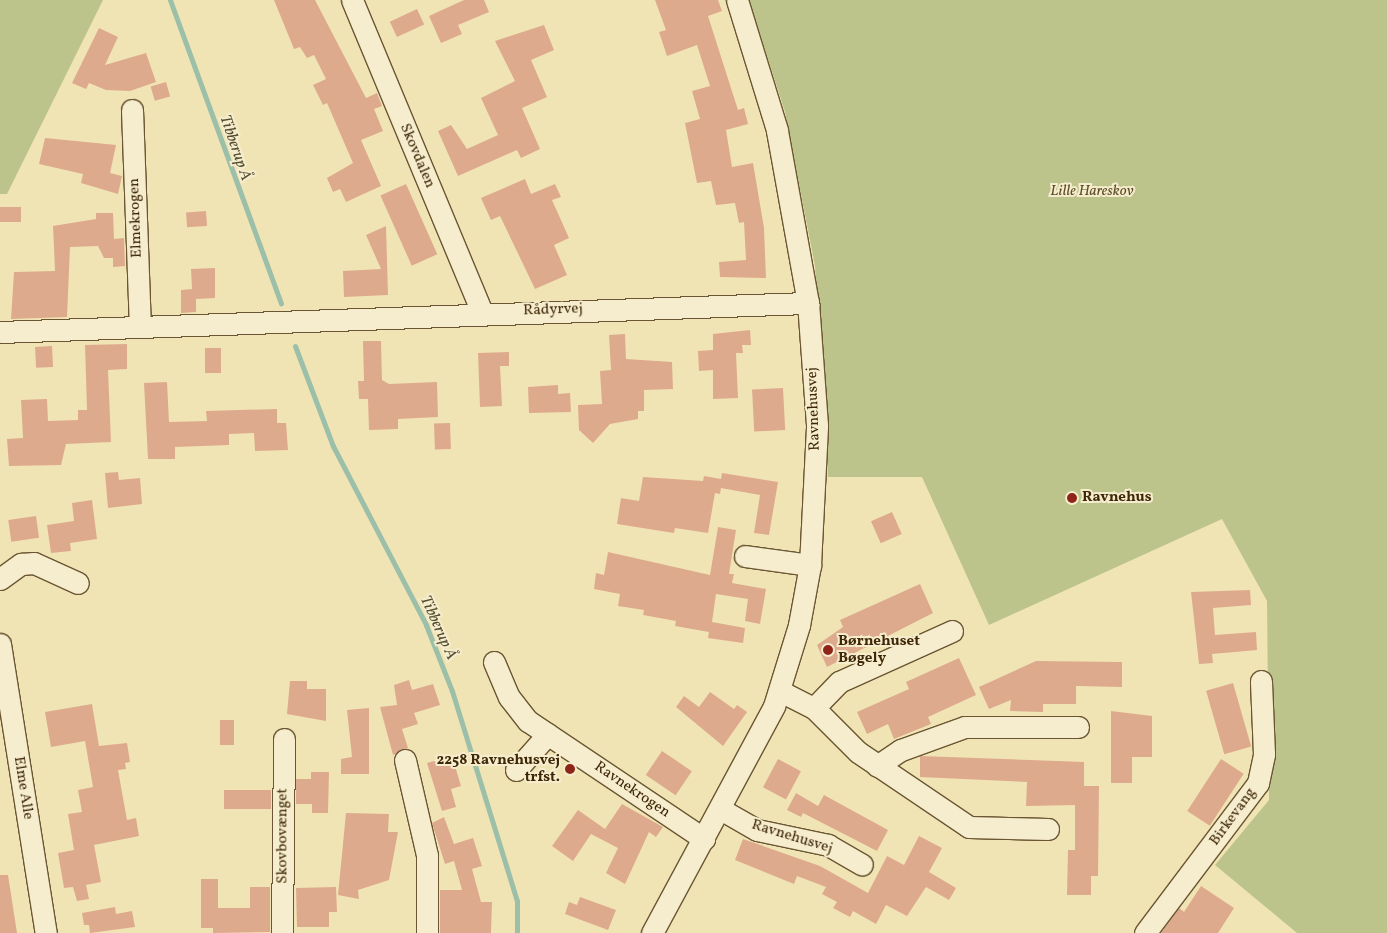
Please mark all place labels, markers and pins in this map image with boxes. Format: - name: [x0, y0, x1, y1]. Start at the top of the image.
- place label: Ravnehus: [1082, 489, 1152, 507]
- marker: Ravnehus: [1066, 492, 1078, 504]
- place label: Børnehuset Bøgely: [838, 632, 920, 667]
- marker: Børnehuset Bøgely: [822, 644, 834, 656]
- place label: 2258 Ravnehusvej trfst.: [436, 751, 560, 786]
- marker: 2258 Ravnehusvej trfst.: [564, 763, 576, 775]

